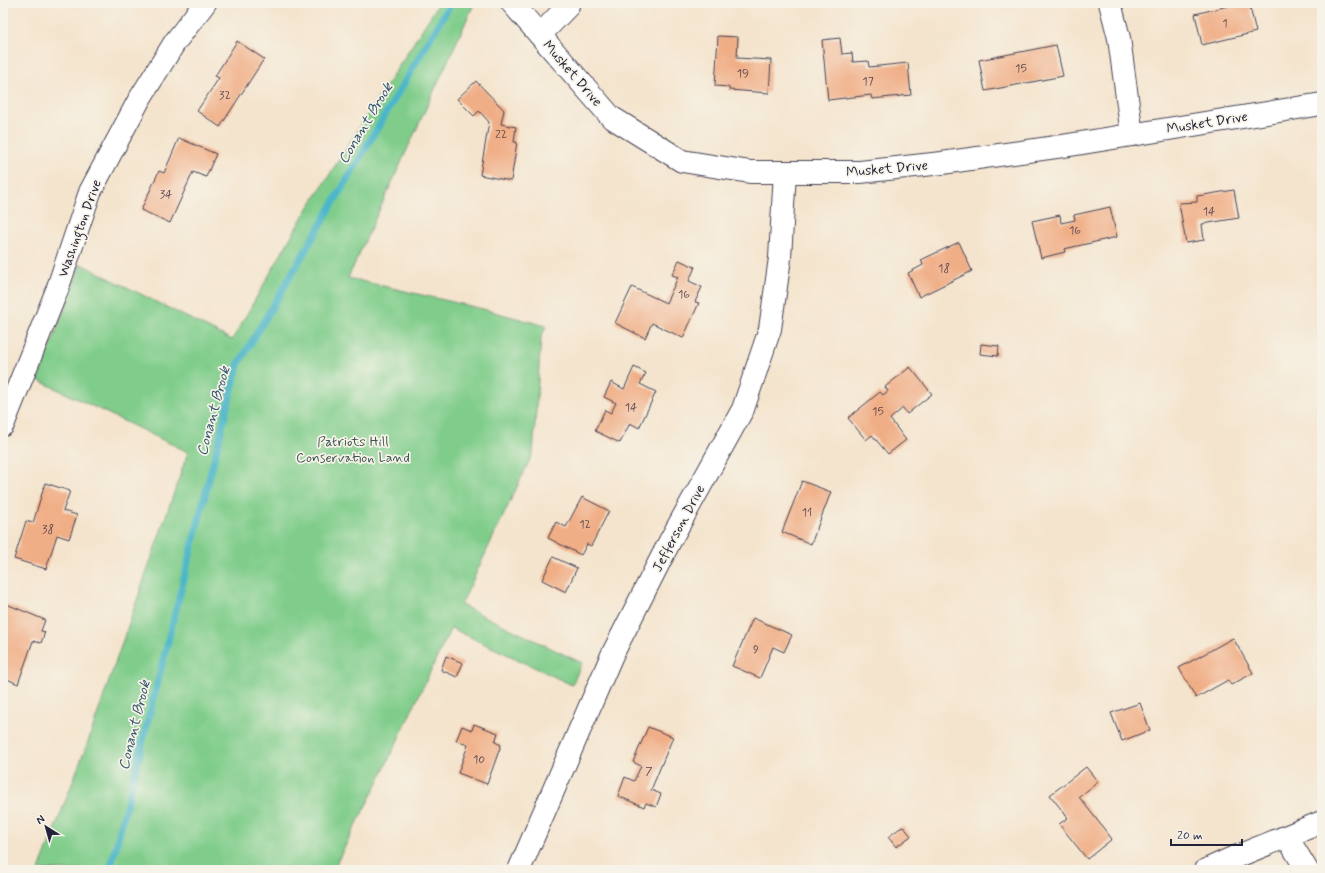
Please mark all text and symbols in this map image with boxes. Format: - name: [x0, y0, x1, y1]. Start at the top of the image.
- house number: 1: [1222, 16, 1228, 32]
- street label: Musket Drive: [539, 37, 606, 110]
- house number: 15: [1015, 61, 1027, 77]
- house number: 19: [737, 66, 749, 82]
- house number: 17: [862, 74, 874, 90]
- water label: Conant Brook: [334, 78, 399, 168]
- house number: 32: [219, 88, 231, 104]
- street label: Musket Drive: [1165, 108, 1249, 138]
- house number: 22: [495, 127, 507, 143]
- street label: Musket Drive: [845, 156, 929, 182]
- street label: Washington Drive: [54, 177, 108, 280]
- house number: 34: [160, 187, 172, 203]
- house number: 14: [1203, 204, 1215, 220]
- house number: 16: [1069, 223, 1081, 239]
- house number: 18: [938, 261, 950, 277]
- house number: 16: [678, 287, 690, 303]
- water label: Conant Brook: [192, 363, 236, 458]
- house number: 14: [625, 400, 637, 416]
- house number: 15: [872, 404, 884, 420]
- park label: Patriots Hill Conservation Land: [296, 433, 410, 467]
- street label: Jefferson Drive: [648, 482, 709, 575]
- house number: 11: [802, 505, 812, 521]
- house number: 12: [579, 517, 591, 533]
- house number: 38: [42, 522, 54, 538]
- house number: 9: [753, 642, 759, 658]
- water label: Conant Brook: [114, 677, 156, 772]
- house number: 10: [473, 752, 485, 768]
- house number: 7: [645, 764, 653, 780]
- north arrow: [26, 807, 66, 847]
- text: N: [33, 812, 48, 828]
- scale bar: [1171, 821, 1242, 847]
- text: 20 m: [1177, 828, 1203, 844]

